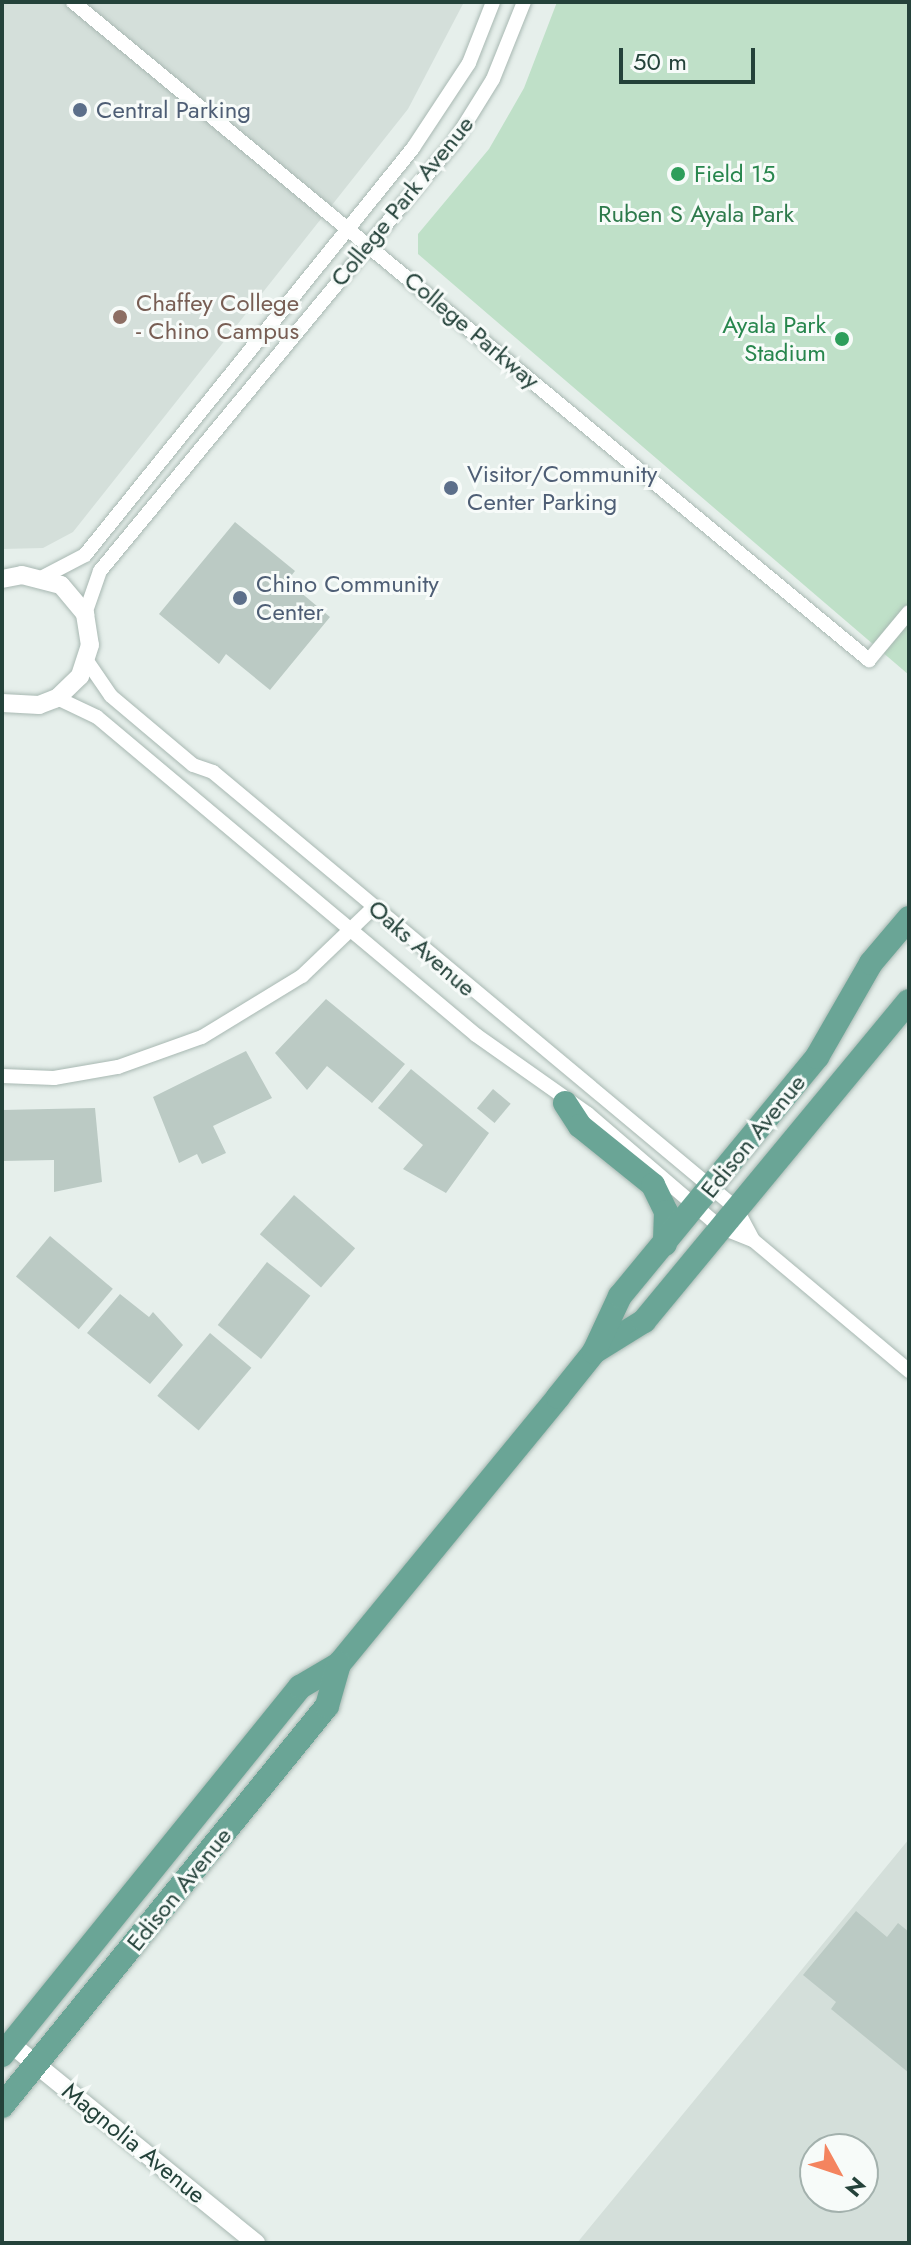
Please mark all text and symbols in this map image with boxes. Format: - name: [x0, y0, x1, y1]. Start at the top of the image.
- scale bar: [623, 32, 759, 82]
- text: 50 m: [633, 44, 687, 79]
- place label: Central Parking: [96, 96, 251, 124]
- marker: Central Parking: [71, 101, 89, 119]
- street label: College Park Avenue: [324, 110, 480, 292]
- place label: Field 15: [694, 160, 775, 188]
- marker: Field 15: [669, 165, 687, 183]
- park label: Ruben S Ayala Park: [598, 200, 794, 228]
- street label: College Parkway: [399, 265, 545, 395]
- place label: Chaffey College - Chino Campus: [136, 289, 299, 345]
- marker: Chaffey College - Chino Campus: [111, 308, 129, 326]
- place label: Ayala Park Stadium: [722, 311, 826, 367]
- marker: Ayala Park Stadium: [833, 330, 851, 348]
- place label: Visitor/Community Center Parking: [467, 460, 657, 516]
- marker: Visitor/Community Center Parking: [442, 479, 460, 497]
- place label: Chino Community Center: [256, 570, 439, 626]
- marker: Chino Community Center: [231, 589, 249, 607]
- street label: Oaks Avenue: [362, 894, 482, 1002]
- street label: Edison Avenue: [694, 1068, 812, 1204]
- street label: Edison Avenue: [120, 1821, 238, 1957]
- street label: Magnolia Avenue: [57, 2077, 211, 2209]
- north arrow: [799, 2133, 879, 2213]
- text: N: [838, 2170, 874, 2204]

